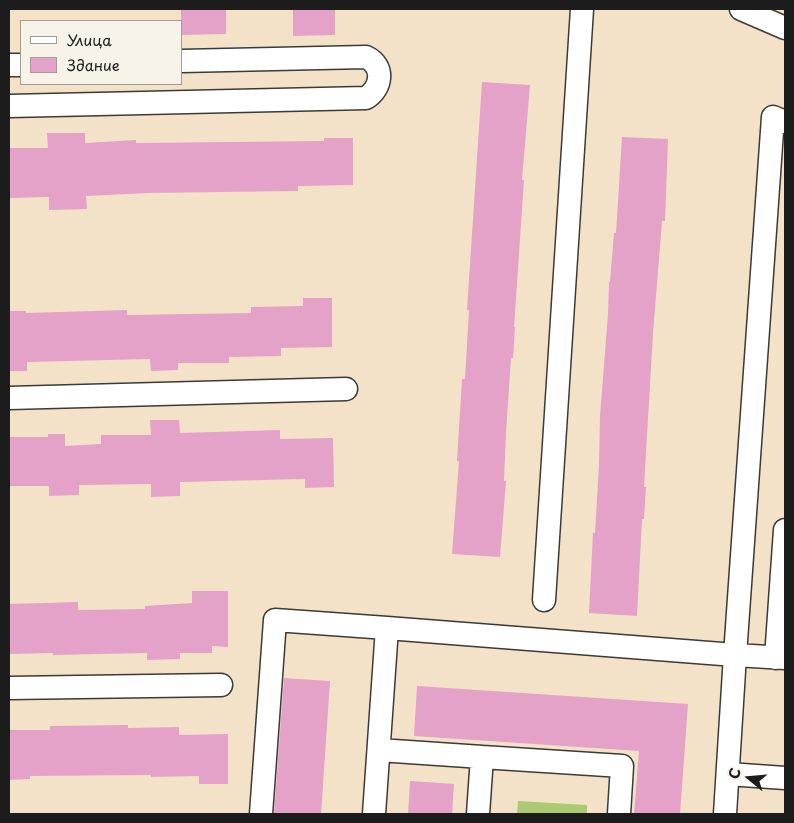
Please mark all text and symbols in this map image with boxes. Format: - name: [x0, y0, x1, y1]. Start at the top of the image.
- legend: [20, 20, 182, 85]
- text: Улица: [67, 28, 112, 51]
- text: Здание: [67, 53, 120, 76]
- north arrow: [724, 753, 774, 803]
- text: С: [723, 765, 746, 782]

